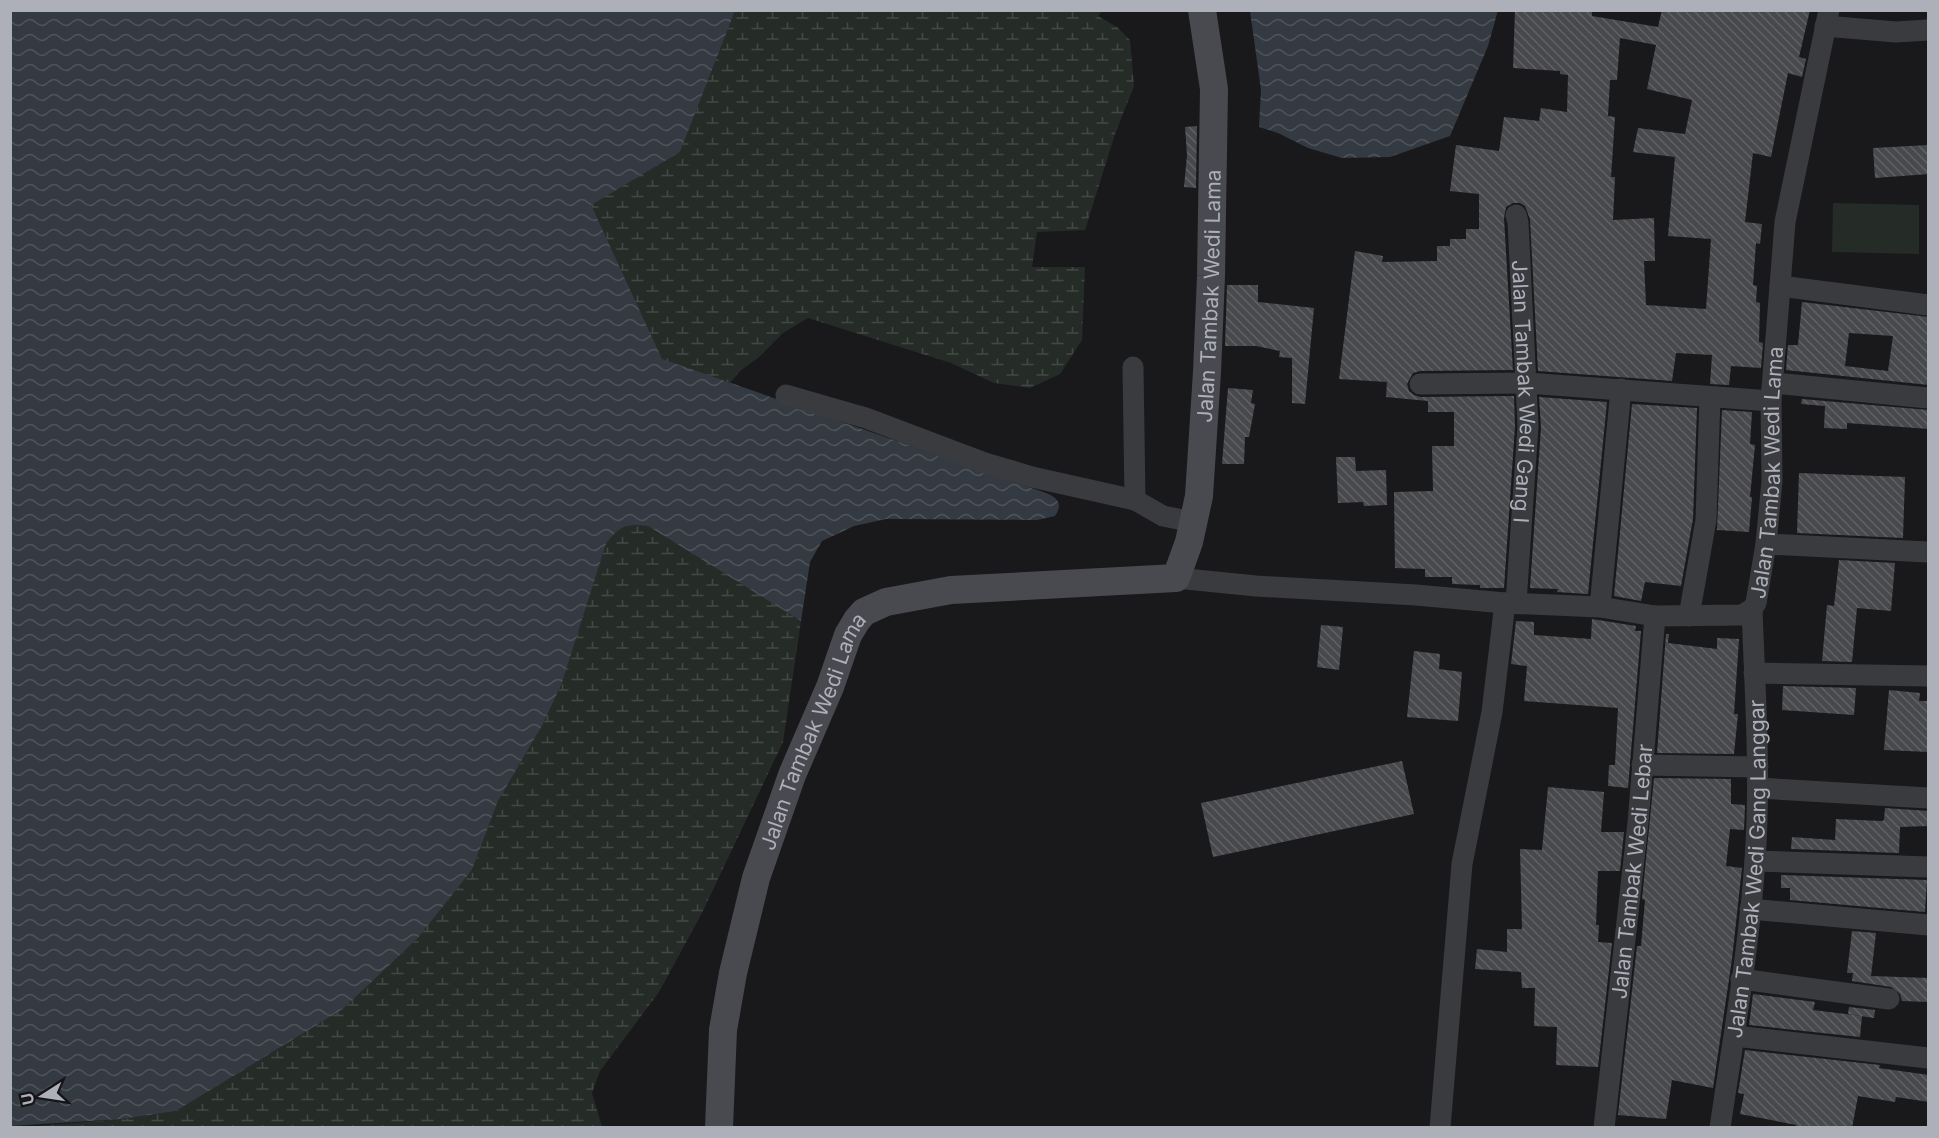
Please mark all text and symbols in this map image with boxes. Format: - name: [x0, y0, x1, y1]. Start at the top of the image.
- street label: Jalan Tambak Wedi Lama: [1191, 169, 1225, 423]
- street label: Jalan Tambak Wedi Gang I: [1507, 259, 1541, 524]
- street label: Jalan Tambak Wedi Lama: [1744, 345, 1788, 600]
- street label: Jalan Tambak Wedi Lama: [754, 607, 871, 853]
- street label: Jalan Tambak Wedi Gang Langgar: [1721, 699, 1770, 1040]
- street label: Jalan Tambak Wedi Lebar: [1606, 743, 1657, 1000]
- north arrow: [12, 1066, 72, 1126]
- text: U: [16, 1091, 38, 1107]

